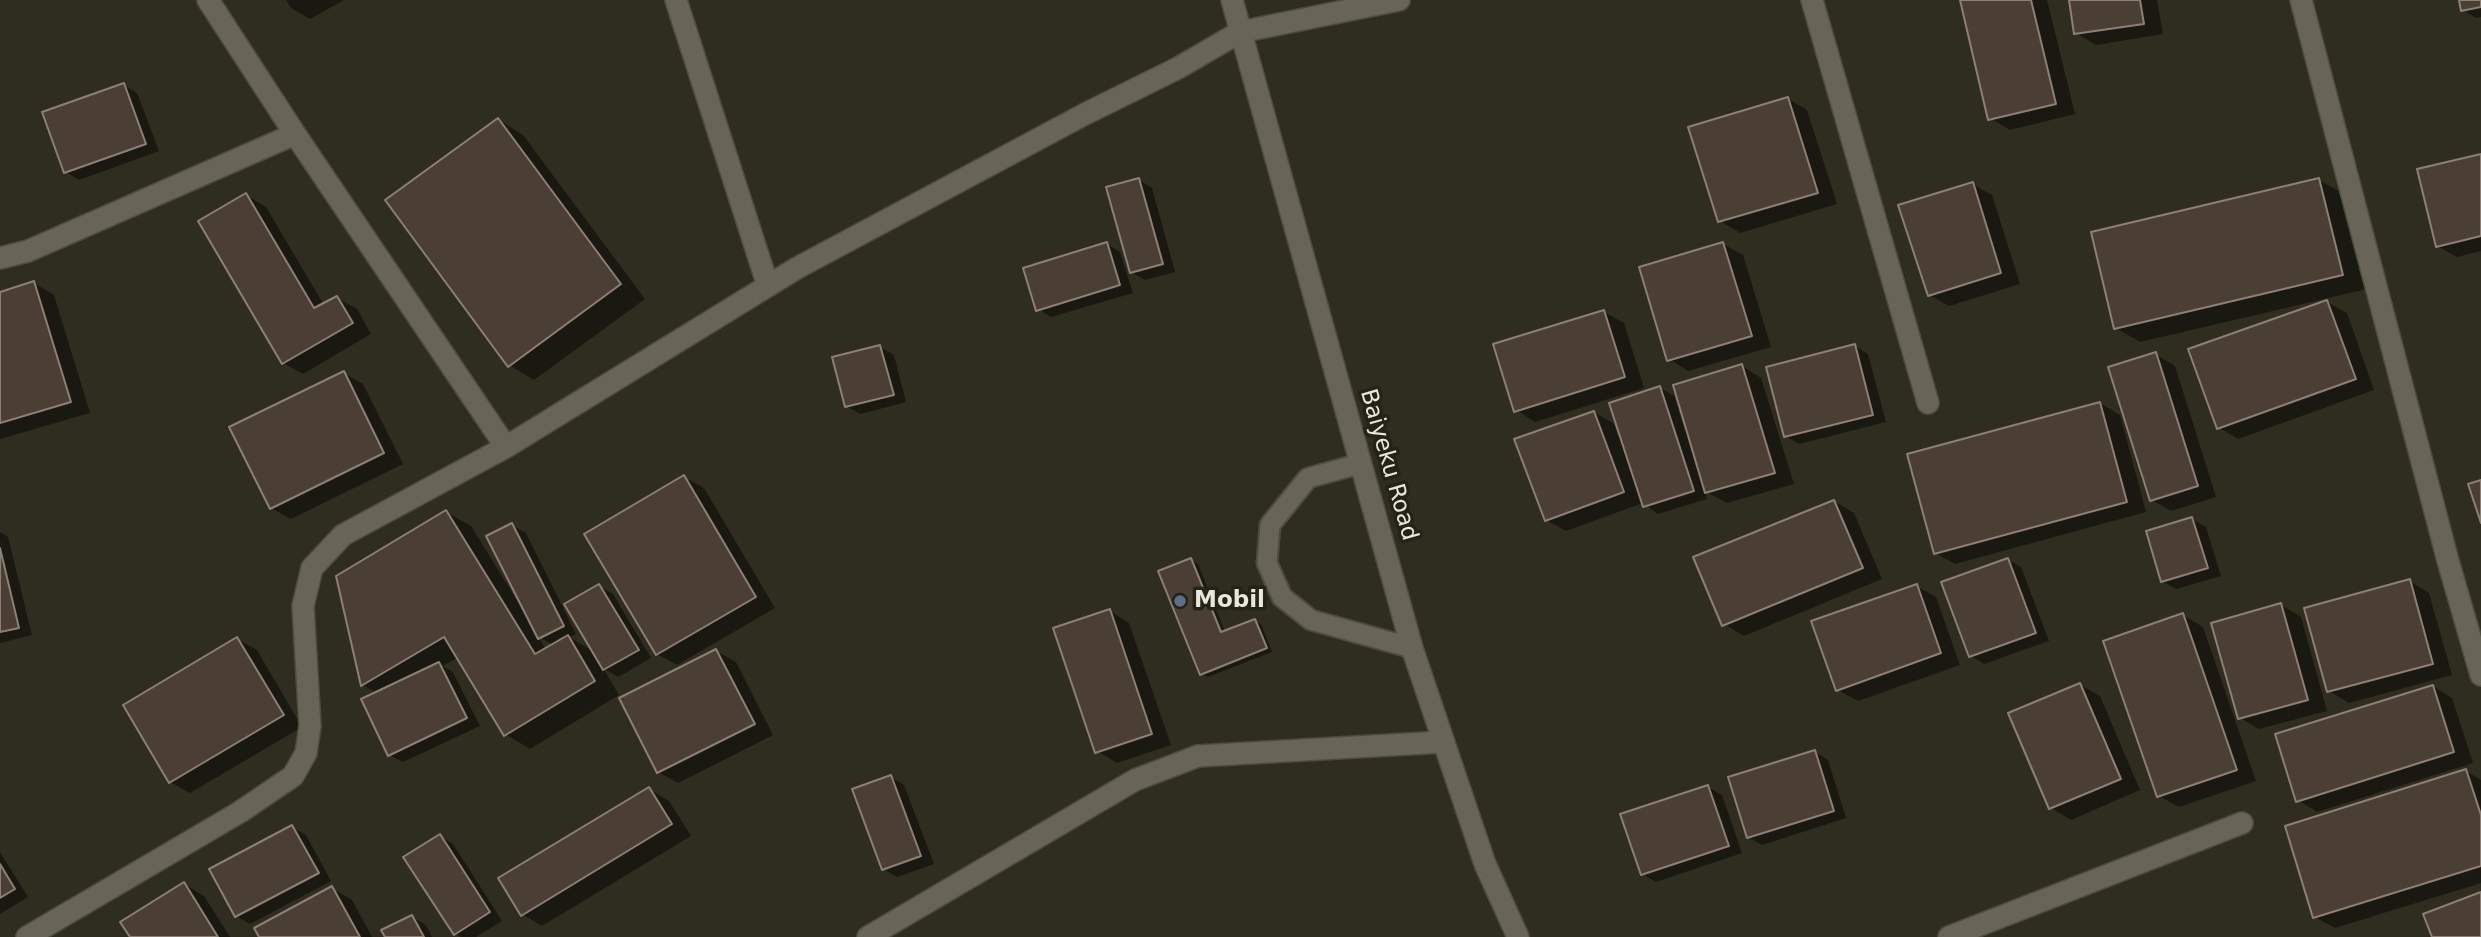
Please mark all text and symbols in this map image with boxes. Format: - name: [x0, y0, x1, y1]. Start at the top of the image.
- street label: Baiyeku Road: [1353, 386, 1423, 544]
- place label: Mobil: [1194, 587, 1265, 615]
- marker: Mobil: [1172, 593, 1188, 609]

